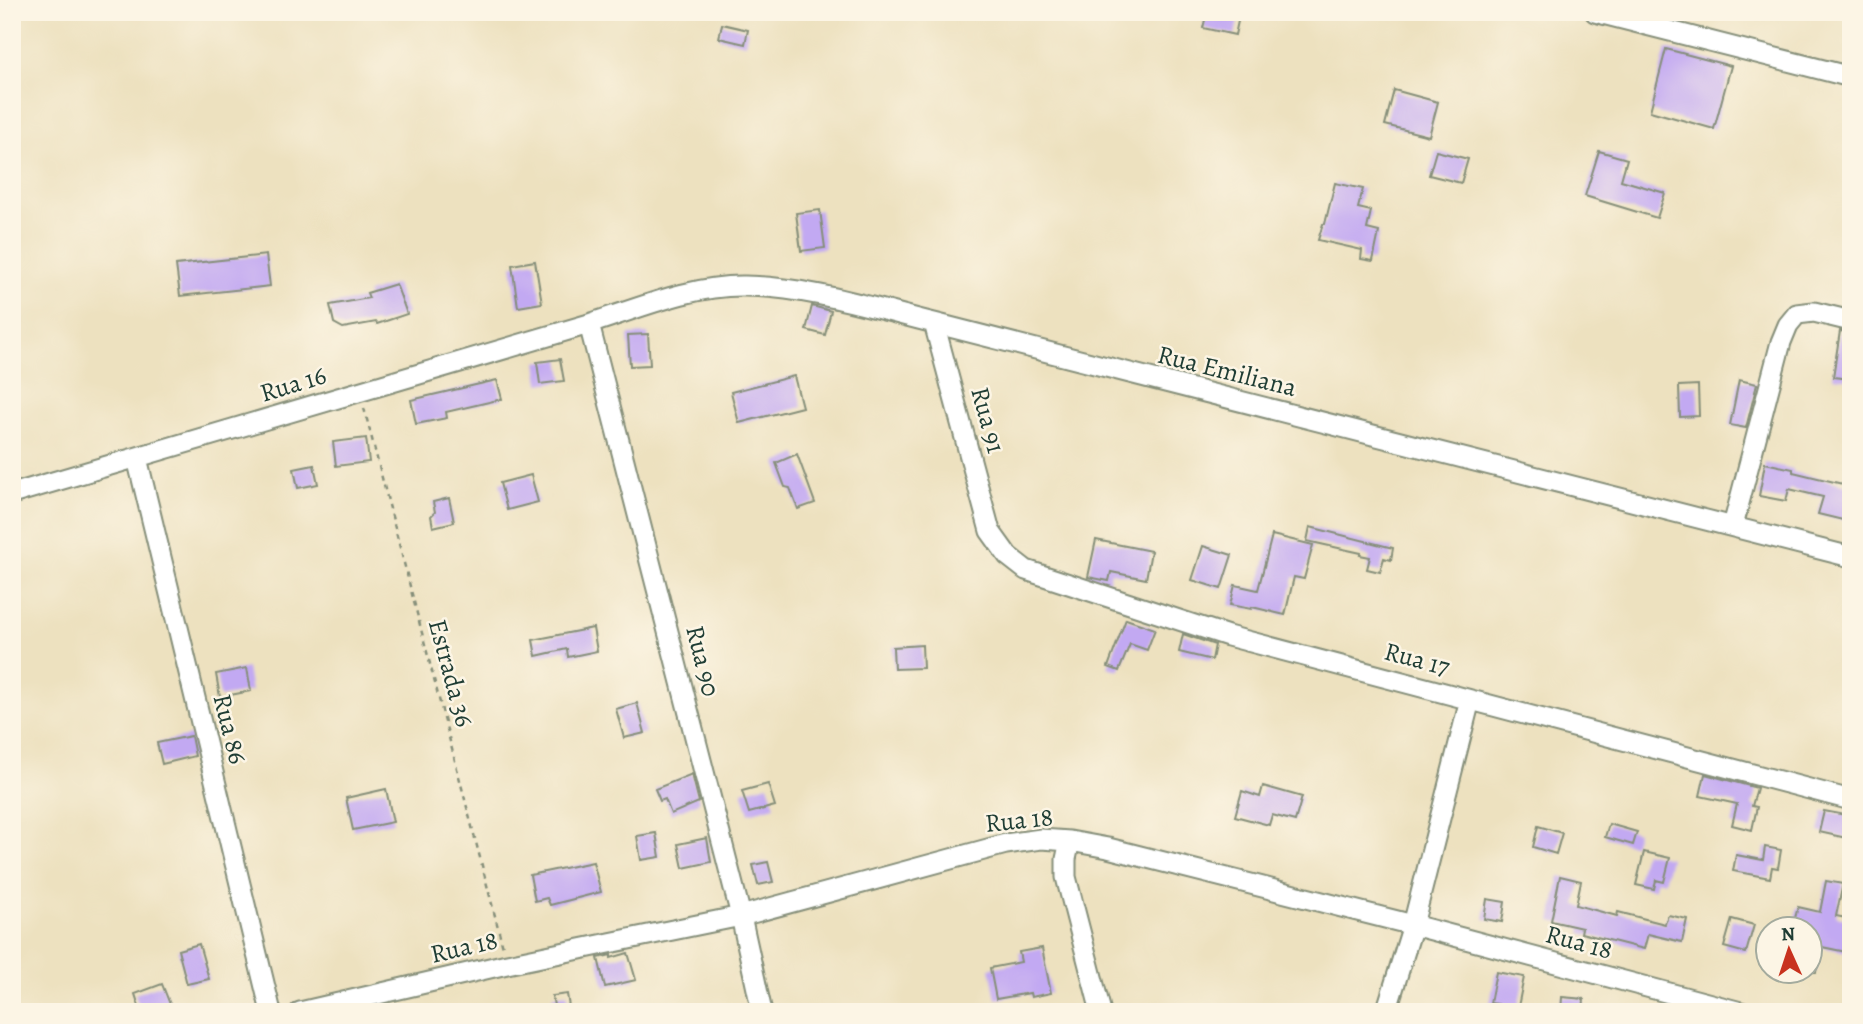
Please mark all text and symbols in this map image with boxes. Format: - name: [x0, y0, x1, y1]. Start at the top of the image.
- street label: Rua Emiliana: [1154, 337, 1300, 405]
- street label: Rua 16: [256, 357, 330, 411]
- street label: Rua 91: [962, 383, 1014, 457]
- street label: Estrada 36: [420, 615, 482, 731]
- street label: Rua 90: [677, 622, 729, 700]
- street label: Rua 17: [1380, 634, 1454, 684]
- street label: Rua 86: [204, 690, 256, 768]
- street label: Rua 18: [983, 799, 1055, 841]
- street label: Rua 18: [1542, 916, 1616, 968]
- north arrow: [1755, 916, 1825, 986]
- text: N: [1781, 921, 1796, 947]
- street label: Rua 18: [427, 922, 501, 972]

